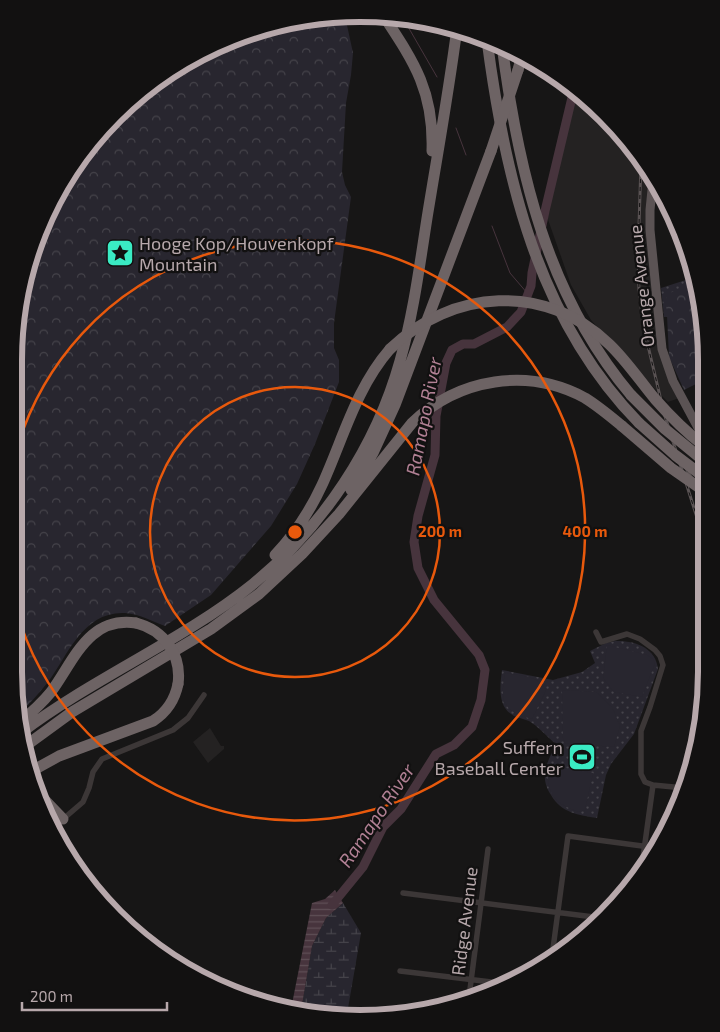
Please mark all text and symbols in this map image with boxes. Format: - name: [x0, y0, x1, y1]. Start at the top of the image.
- street label: Orange Avenue: [624, 224, 658, 348]
- place label: Hooge Kop/Houvenkopf Mountain: [139, 232, 335, 275]
- place icon: Hooge Kop/Houvenkopf Mountain: [105, 238, 135, 268]
- water label: Ramapo River: [400, 354, 446, 477]
- text: 200 m: [418, 522, 462, 540]
- text: 400 m: [563, 522, 607, 540]
- centre of rings: [286, 523, 304, 541]
- place label: Suffern Baseball Center: [435, 736, 563, 779]
- sports icon: Suffern Baseball Center: [567, 742, 597, 772]
- water label: Ramapo River: [333, 758, 419, 871]
- street label: Ridge Avenue: [446, 865, 482, 977]
- scale bar: [22, 980, 168, 1012]
- text: 200 m: [30, 987, 73, 1005]

